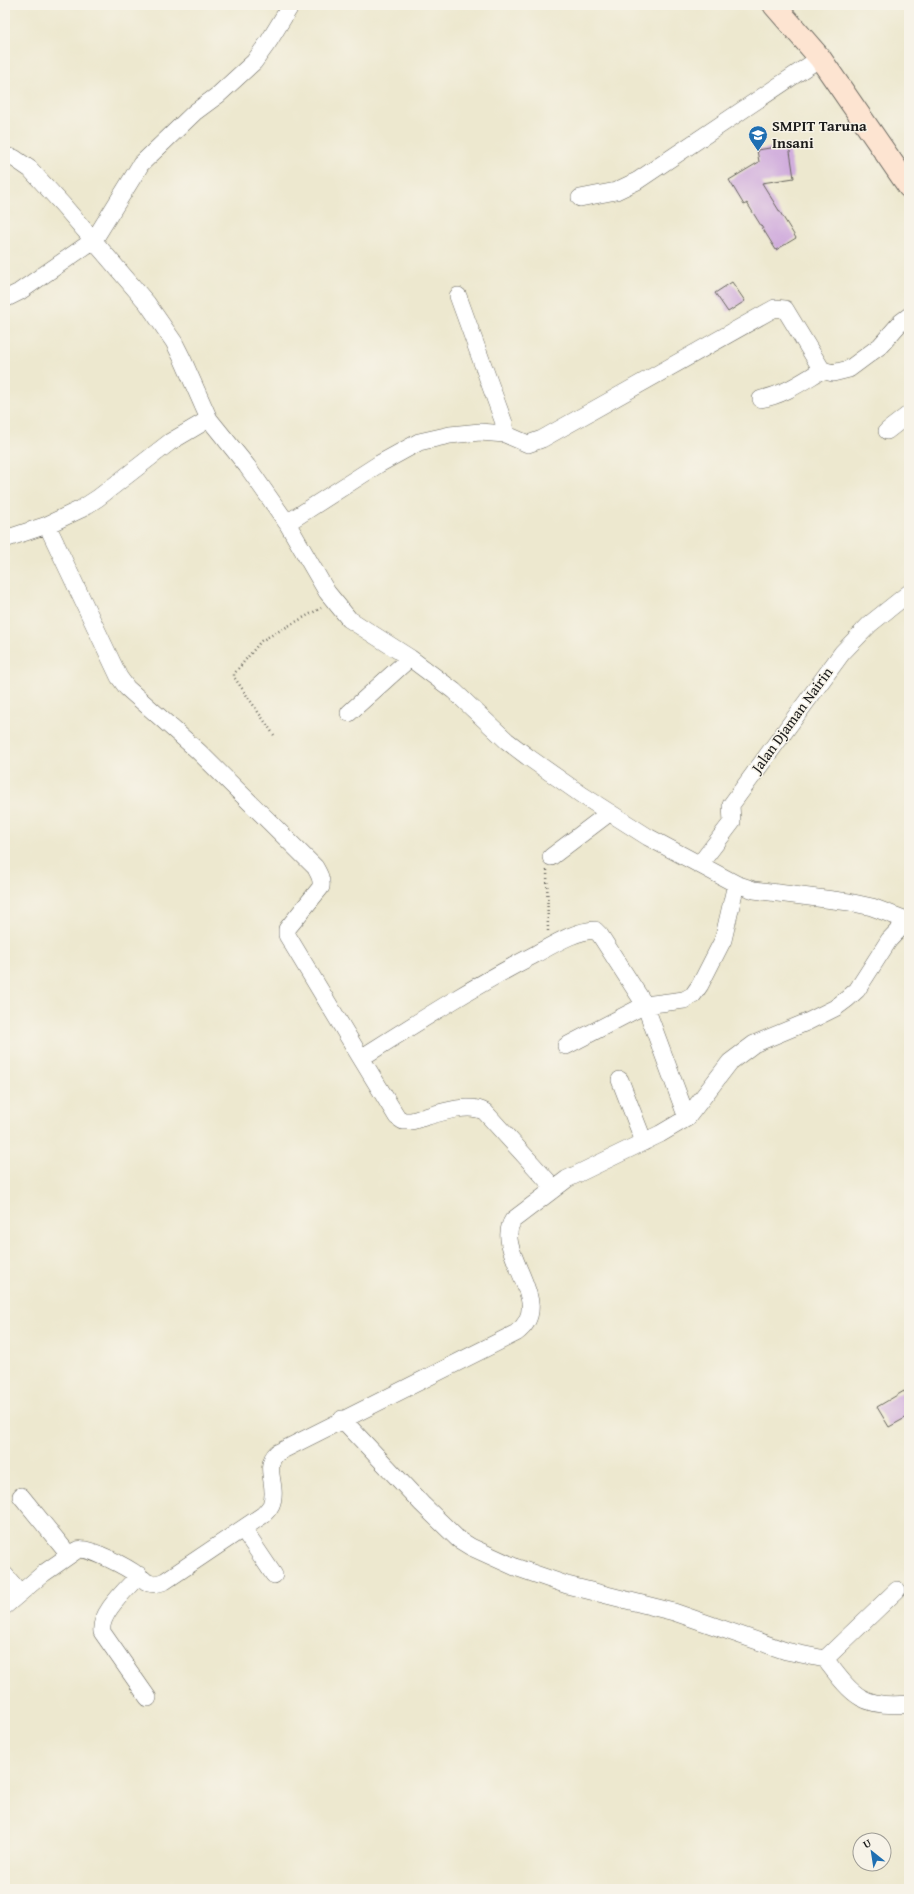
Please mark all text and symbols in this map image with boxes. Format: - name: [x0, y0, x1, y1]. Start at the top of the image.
- place label: SMPIT Taruna Insani: [772, 115, 867, 153]
- school or university icon: SMPIT Taruna Insani: [747, 124, 769, 152]
- street label: Jalan Djaman Nairin: [745, 662, 837, 778]
- north arrow: [852, 1832, 892, 1872]
- text: U: [860, 1834, 875, 1852]

